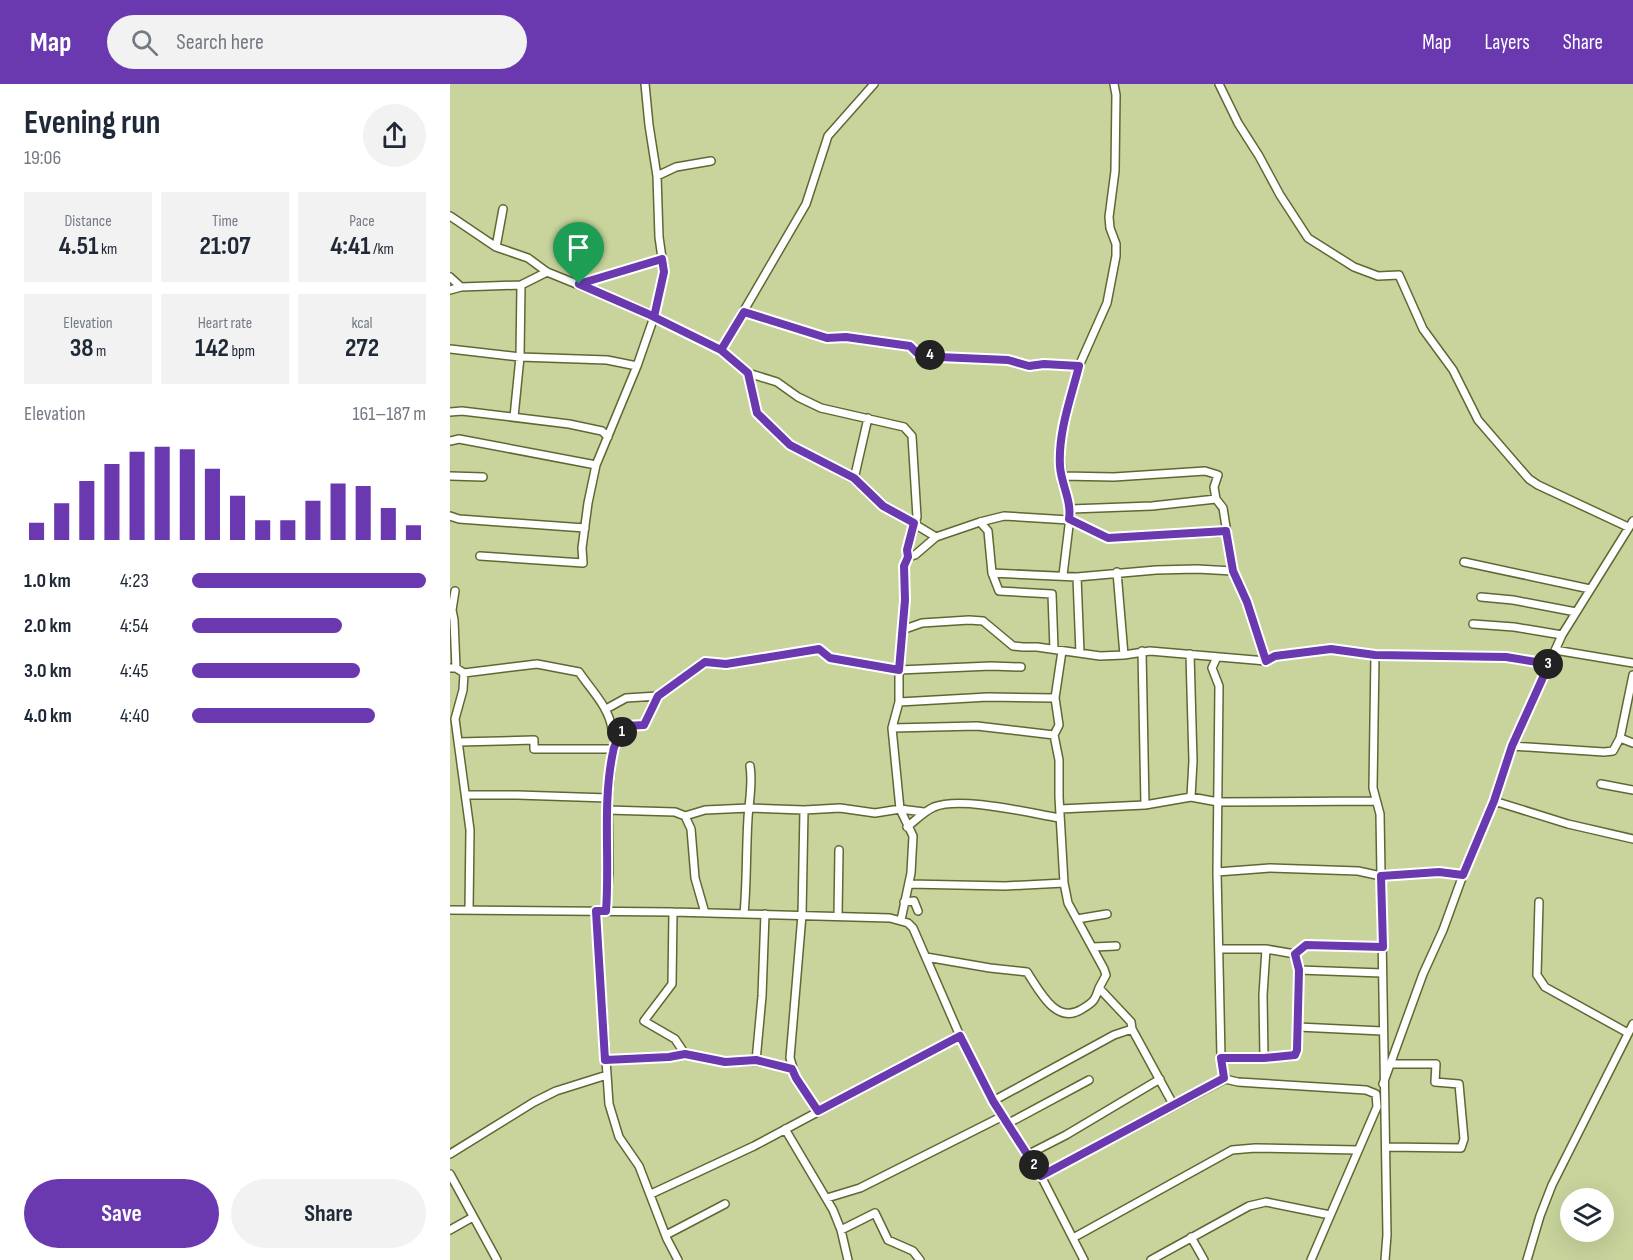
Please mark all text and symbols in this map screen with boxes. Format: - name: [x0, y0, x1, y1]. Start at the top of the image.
- search box: [107, 15, 527, 69]
- text: Map: [30, 26, 71, 59]
- icon: search: [128, 26, 161, 59]
- text: Search here: [176, 29, 264, 56]
- text: Map: [1422, 30, 1451, 55]
- text: Layers: [1484, 30, 1530, 55]
- text: Share: [1563, 30, 1603, 55]
- text: Evening run: [24, 103, 160, 143]
- button: share: [363, 104, 426, 167]
- text: 19:06: [24, 146, 61, 170]
- text: Distance: [64, 212, 112, 231]
- text: Time: [212, 212, 238, 231]
- text: Pace: [349, 212, 375, 231]
- pin: [553, 222, 604, 284]
- text: 4.51: [59, 231, 98, 262]
- text: 21:07: [199, 231, 251, 262]
- text: 4:41: [330, 231, 370, 262]
- icon: arrive: [562, 231, 595, 264]
- text: km: [98, 240, 117, 259]
- text: /km: [370, 240, 394, 259]
- text: Elevation: [63, 314, 113, 333]
- text: Heart rate: [198, 314, 252, 333]
- text: kcal: [351, 314, 373, 333]
- text: 38: [70, 333, 94, 364]
- text: 142: [195, 333, 229, 364]
- text: 272: [345, 333, 379, 364]
- pin: 4: [915, 340, 945, 370]
- text: m: [94, 342, 106, 361]
- text: bpm: [229, 342, 255, 361]
- text: 4: [926, 345, 934, 364]
- text: Elevation: [24, 402, 86, 426]
- text: 161–187 m: [352, 402, 426, 426]
- text: 1.0 km: [24, 569, 71, 593]
- text: 4:23: [120, 569, 149, 593]
- text: 2.0 km: [24, 614, 71, 638]
- text: 4:54: [120, 614, 149, 638]
- pin: 3: [1533, 649, 1563, 679]
- text: 3: [1544, 654, 1552, 673]
- text: 3.0 km: [24, 659, 71, 683]
- text: 4:45: [120, 659, 149, 683]
- text: 4.0 km: [24, 704, 72, 728]
- text: 4:40: [120, 704, 149, 728]
- pin: 1: [607, 717, 637, 747]
- text: 1: [619, 722, 625, 741]
- pin: 2: [1019, 1150, 1049, 1180]
- text: 2: [1030, 1155, 1038, 1174]
- button: Save: [24, 1179, 219, 1248]
- button: Share: [231, 1179, 426, 1248]
- map controls: [1560, 1188, 1614, 1242]
- button: layers: [1560, 1188, 1614, 1242]

